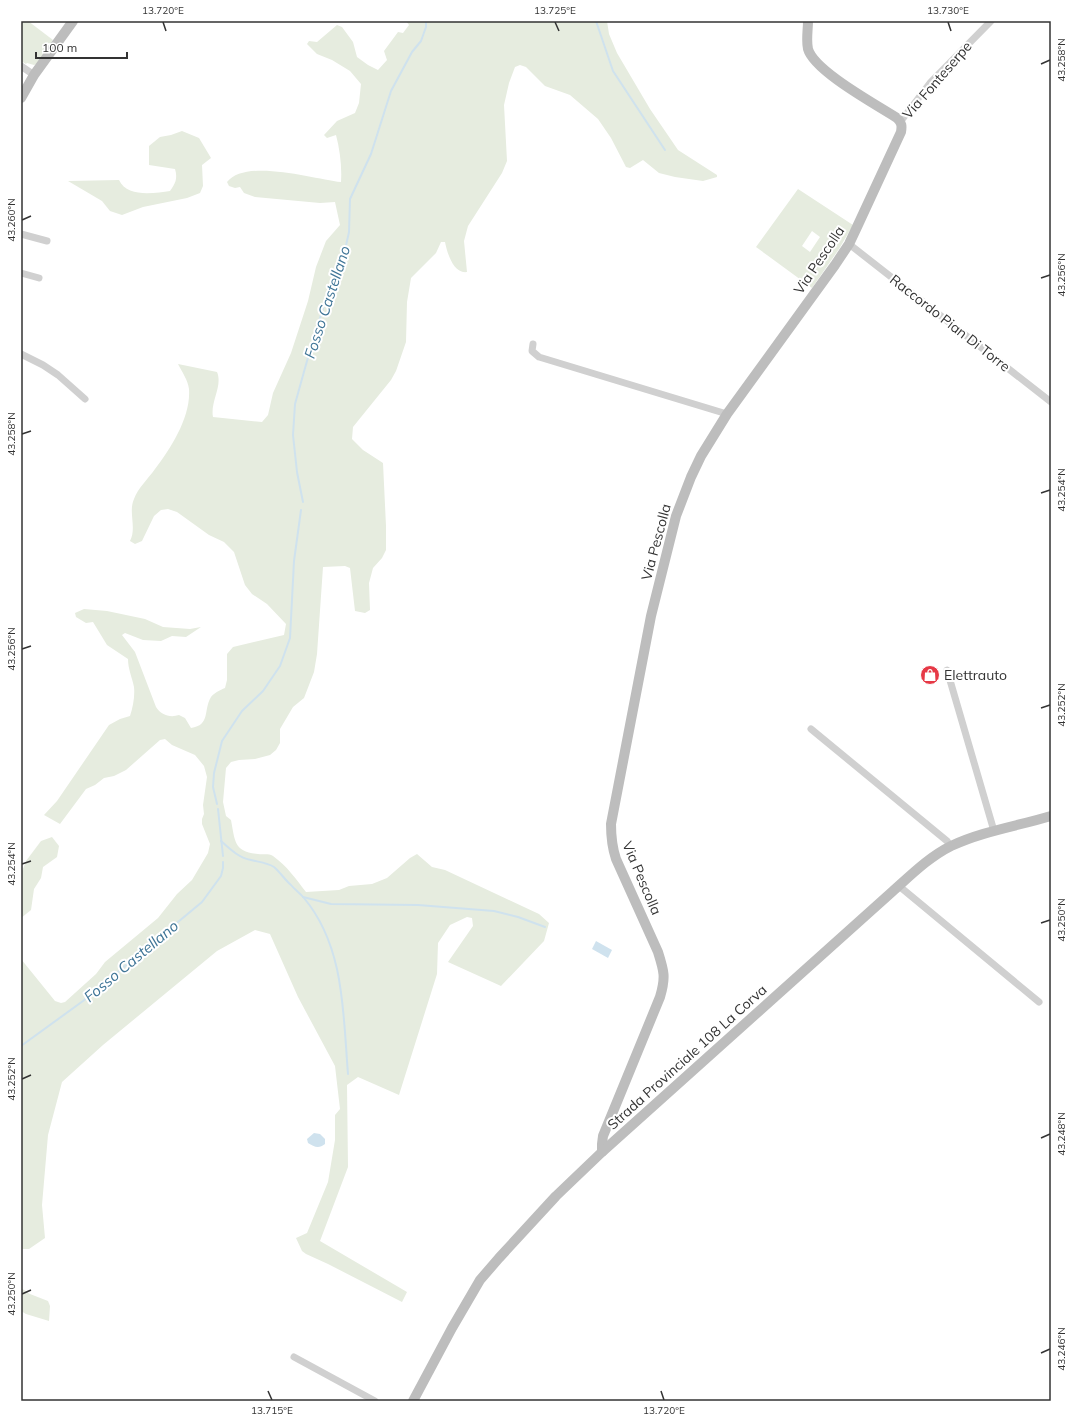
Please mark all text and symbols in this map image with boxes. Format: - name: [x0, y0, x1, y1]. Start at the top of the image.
- text: 13.720°E: [142, 4, 184, 17]
- text: 13.725°E: [534, 4, 576, 17]
- text: 13.730°E: [927, 4, 969, 17]
- scale bar: [36, 34, 127, 60]
- street label: Via Fonteserpe: [898, 37, 976, 123]
- text: 43.258°N: [1055, 38, 1068, 82]
- text: 100 m: [42, 40, 77, 55]
- text: 43.260°N: [5, 198, 18, 242]
- street label: Via Pescolla: [790, 222, 848, 298]
- water label: Fosso Castellano: [300, 243, 354, 361]
- text: 43.256°N: [1055, 253, 1068, 297]
- street label: Raccordo Pian Di Torre: [886, 270, 1014, 376]
- text: 43.258°N: [5, 412, 18, 456]
- text: 43.254°N: [1055, 468, 1068, 512]
- street label: Via Pescolla: [637, 502, 675, 582]
- text: 43.256°N: [5, 627, 18, 671]
- shop icon: Elettrauto: [919, 664, 941, 686]
- place label: Elettrauto: [944, 666, 1007, 684]
- text: 43.252°N: [1055, 683, 1068, 727]
- street label: Via Pescolla: [618, 838, 666, 918]
- text: 43.254°N: [5, 842, 18, 886]
- text: 43.250°N: [1055, 898, 1068, 942]
- water label: Fosso Castellano: [80, 916, 182, 1006]
- street label: Strada Provinciale 108 La Corva: [604, 981, 770, 1133]
- text: 43.252°N: [5, 1057, 18, 1101]
- text: 43.248°N: [1055, 1112, 1068, 1156]
- text: 43.250°N: [5, 1272, 18, 1316]
- text: 43.246°N: [1055, 1327, 1068, 1371]
- text: 13.715°E: [251, 1404, 293, 1417]
- text: 13.720°E: [643, 1404, 685, 1417]

